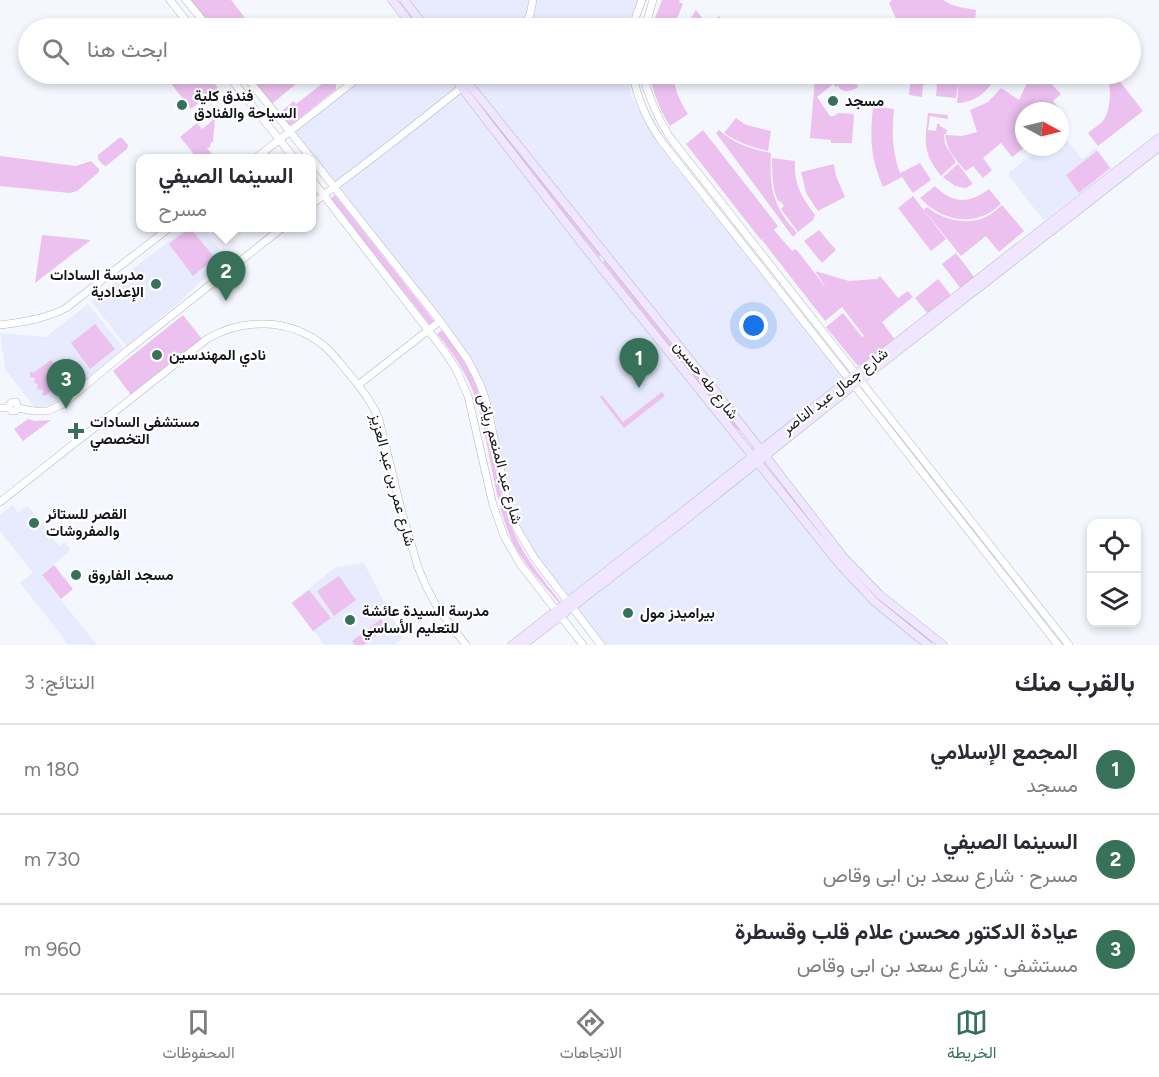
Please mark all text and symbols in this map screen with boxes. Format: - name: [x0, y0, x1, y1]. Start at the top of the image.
- search box: [18, 18, 1141, 84]
- icon: search: [39, 35, 72, 68]
- text: ابحث هنا: [87, 36, 168, 63]
- place label: فندق كلية السياحة والفنادق: [194, 87, 297, 122]
- place label: مسجد: [845, 92, 884, 110]
- marker: مسجد: [826, 94, 840, 108]
- marker: فندق كلية السياحة والفنادق: [175, 98, 189, 112]
- north arrow: [1015, 102, 1069, 156]
- popup: [136, 154, 316, 232]
- text: السينما الصيفي: [159, 162, 293, 189]
- text: مسرح: [159, 197, 207, 221]
- pin: 2: [206, 252, 246, 301]
- place label: مدرسة السادات الإعدادية: [50, 266, 144, 302]
- marker: مدرسة السادات الإعدادية: [149, 277, 163, 291]
- your location: [739, 311, 768, 340]
- street label: شارع طه حسين: [668, 337, 742, 424]
- pin: 1: [620, 338, 658, 388]
- street label: شارع جمال عبد الناصر: [778, 344, 893, 440]
- place label: نادي المهندسين: [169, 346, 266, 368]
- marker: نادي المهندسين: [150, 348, 164, 362]
- pin: 3: [46, 360, 86, 409]
- street label: شارع عبد المنعم رياض: [472, 392, 526, 527]
- street label: شارع عمر بن عبد العزيز: [364, 411, 419, 549]
- place label: مستشفى السادات التخصصي: [90, 413, 200, 452]
- marker: مستشفى السادات التخصصي: [67, 422, 85, 440]
- place label: القصر للستائر والمفروشات: [45, 505, 127, 540]
- marker: القصر للستائر والمفروشات: [27, 516, 41, 530]
- map controls: [1087, 519, 1141, 627]
- button: locate: [1087, 519, 1141, 573]
- place label: مسجد الفاروق: [88, 566, 174, 584]
- marker: مسجد الفاروق: [69, 568, 83, 582]
- button: layers: [1087, 573, 1141, 627]
- place label: مدرسة السيدة عائشة للتعليم الأساسي: [362, 602, 489, 641]
- place label: بيراميدز مول: [640, 604, 715, 622]
- marker: بيراميدز مول: [621, 606, 635, 620]
- marker: مدرسة السيدة عائشة للتعليم الأساسي: [343, 613, 357, 627]
- text: بالقرب منك: [1015, 666, 1135, 698]
- text: النتائج: 3: [24, 670, 95, 694]
- text: المجمع الإسلامي: [930, 738, 1078, 765]
- text: 180 m: [24, 757, 79, 781]
- text: 1: [1111, 757, 1120, 781]
- text: مسجد: [1026, 773, 1078, 797]
- text: السينما الصيفي: [943, 828, 1078, 855]
- text: 730 m: [24, 847, 80, 871]
- text: 2: [1110, 847, 1121, 871]
- text: مسرح · شارع سعد بن ابى وقاص: [823, 863, 1078, 887]
- text: عيادة الدكتور محسن علام قلب وقسطرة: [735, 918, 1078, 945]
- text: 960 m: [24, 937, 81, 961]
- text: 3: [1110, 937, 1121, 961]
- text: مستشفى · شارع سعد بن ابى وقاص: [797, 953, 1078, 977]
- tab: المحفوظات: [163, 1006, 235, 1067]
- tab: الاتجاهات: [560, 1006, 622, 1067]
- tab: الخريطة: [947, 1006, 996, 1067]

